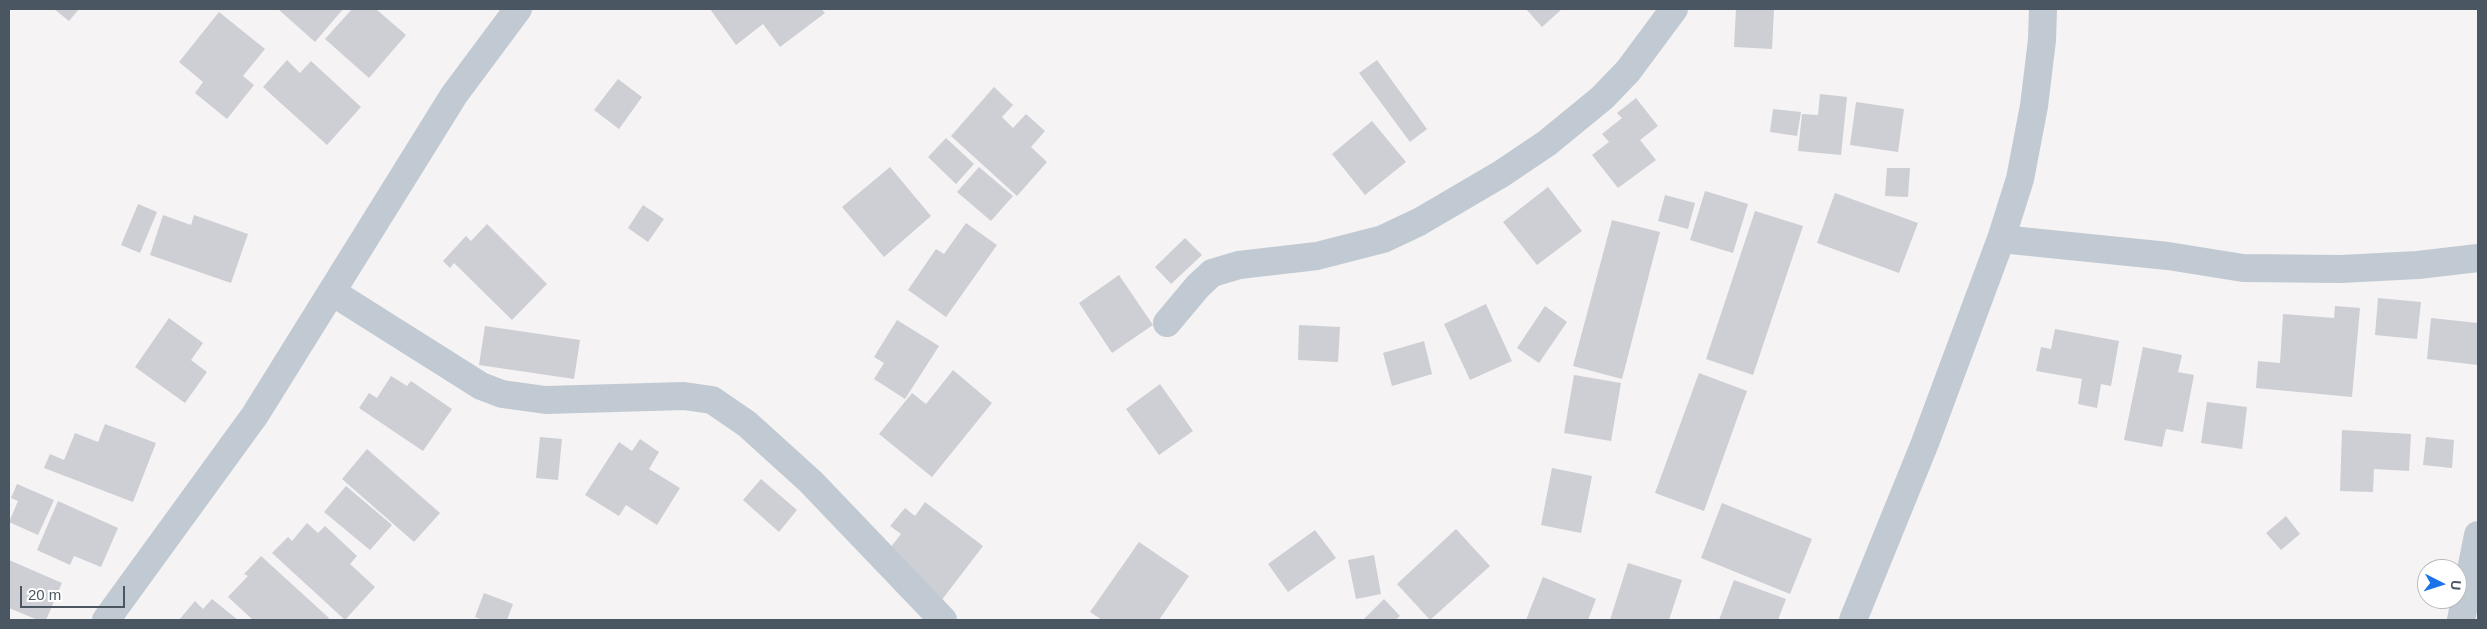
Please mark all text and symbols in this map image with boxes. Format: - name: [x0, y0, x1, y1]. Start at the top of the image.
- north arrow: [2417, 559, 2467, 609]
- scale bar: [22, 576, 128, 608]
- text: U: [2448, 579, 2464, 591]
- text: 20 m: [28, 586, 61, 603]

